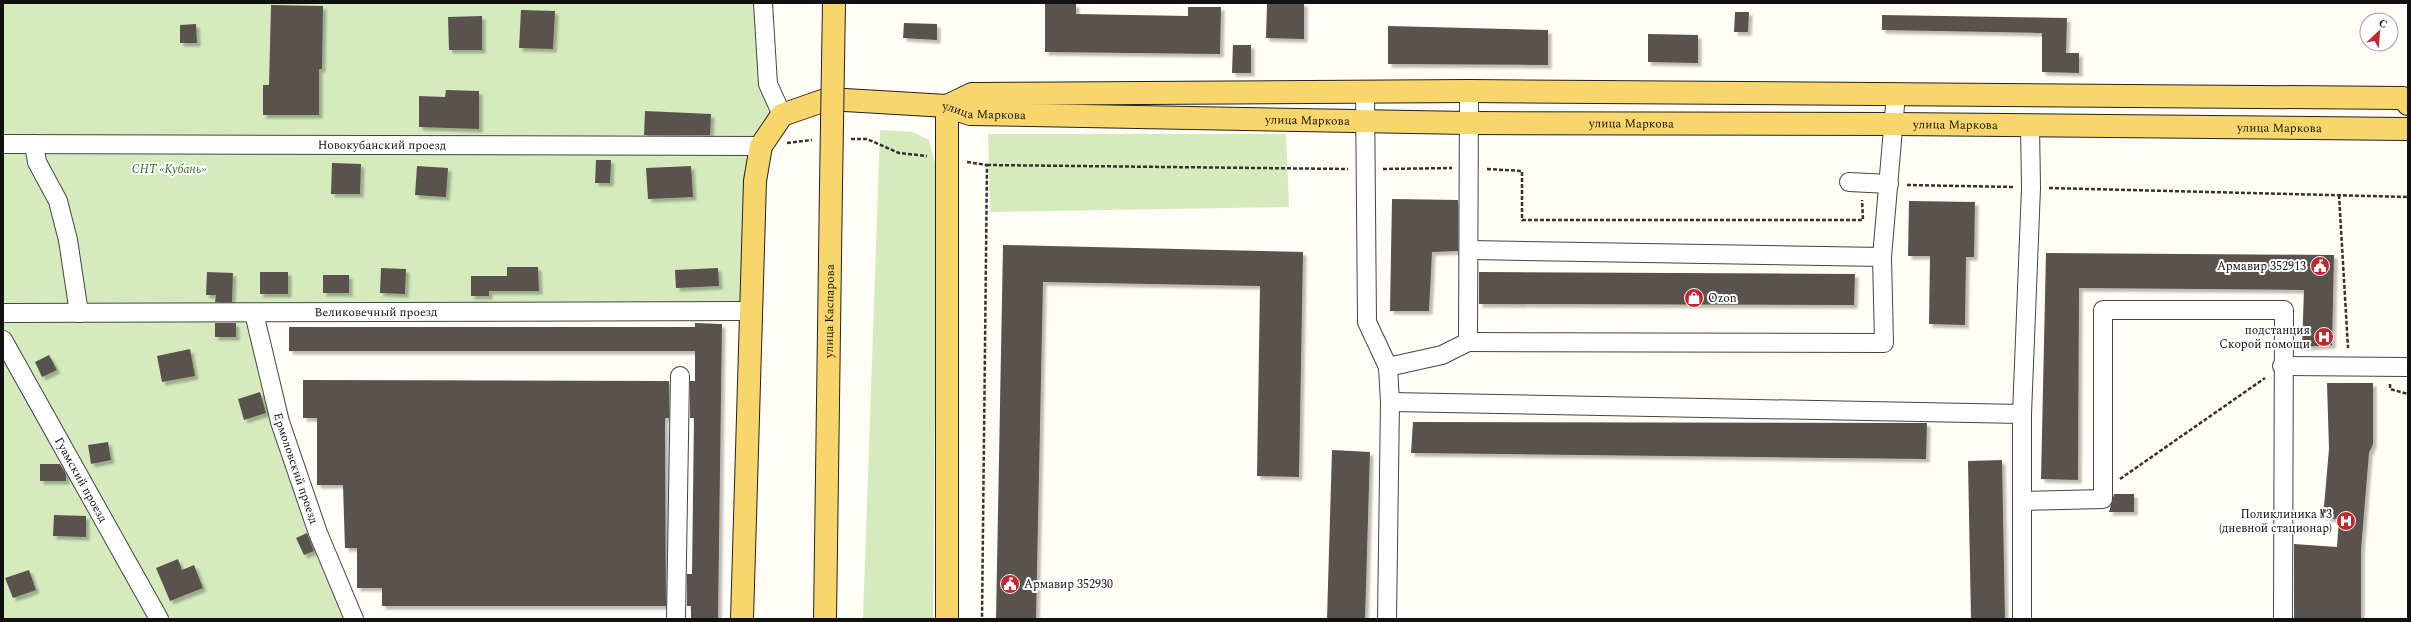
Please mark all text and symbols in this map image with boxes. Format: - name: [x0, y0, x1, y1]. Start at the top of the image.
- north arrow: [2359, 12, 2399, 52]
- text: С: [2376, 14, 2391, 33]
- street label: улица Маркова: [941, 97, 1026, 125]
- street label: улица Маркова: [1264, 110, 1350, 131]
- street label: улица Маркова: [1588, 114, 1674, 133]
- street label: улица Маркова: [1912, 115, 1998, 135]
- street label: улица Маркова: [2236, 118, 2322, 138]
- street label: Новокубанский проезд: [318, 136, 446, 155]
- park label: СНТ «Кубань»: [132, 160, 206, 179]
- public building icon: Армавир 352913: [2309, 255, 2331, 277]
- place label: Армавир 352913: [2217, 257, 2306, 276]
- street label: улица Каспарова: [820, 264, 840, 359]
- shop icon: Ozon: [1683, 287, 1705, 309]
- place label: Ozon: [1708, 289, 1737, 308]
- street label: Великовечный проезд: [314, 303, 438, 322]
- place label: подстанция Скорой помощи: [2219, 321, 2310, 354]
- hospital icon: подстанция Скорой помощи: [2313, 326, 2335, 348]
- street label: Ермоловский проезд: [268, 411, 323, 527]
- street label: Гуамский проезд: [49, 434, 112, 526]
- place label: Поликлиника №3 (дневной стационар): [2219, 505, 2332, 538]
- hospital icon: Поликлиника №3 (дневной стационар): [2335, 510, 2357, 532]
- public building icon: Армавир 352930: [999, 573, 1021, 595]
- place label: Армавир 352930: [1024, 575, 1113, 594]

